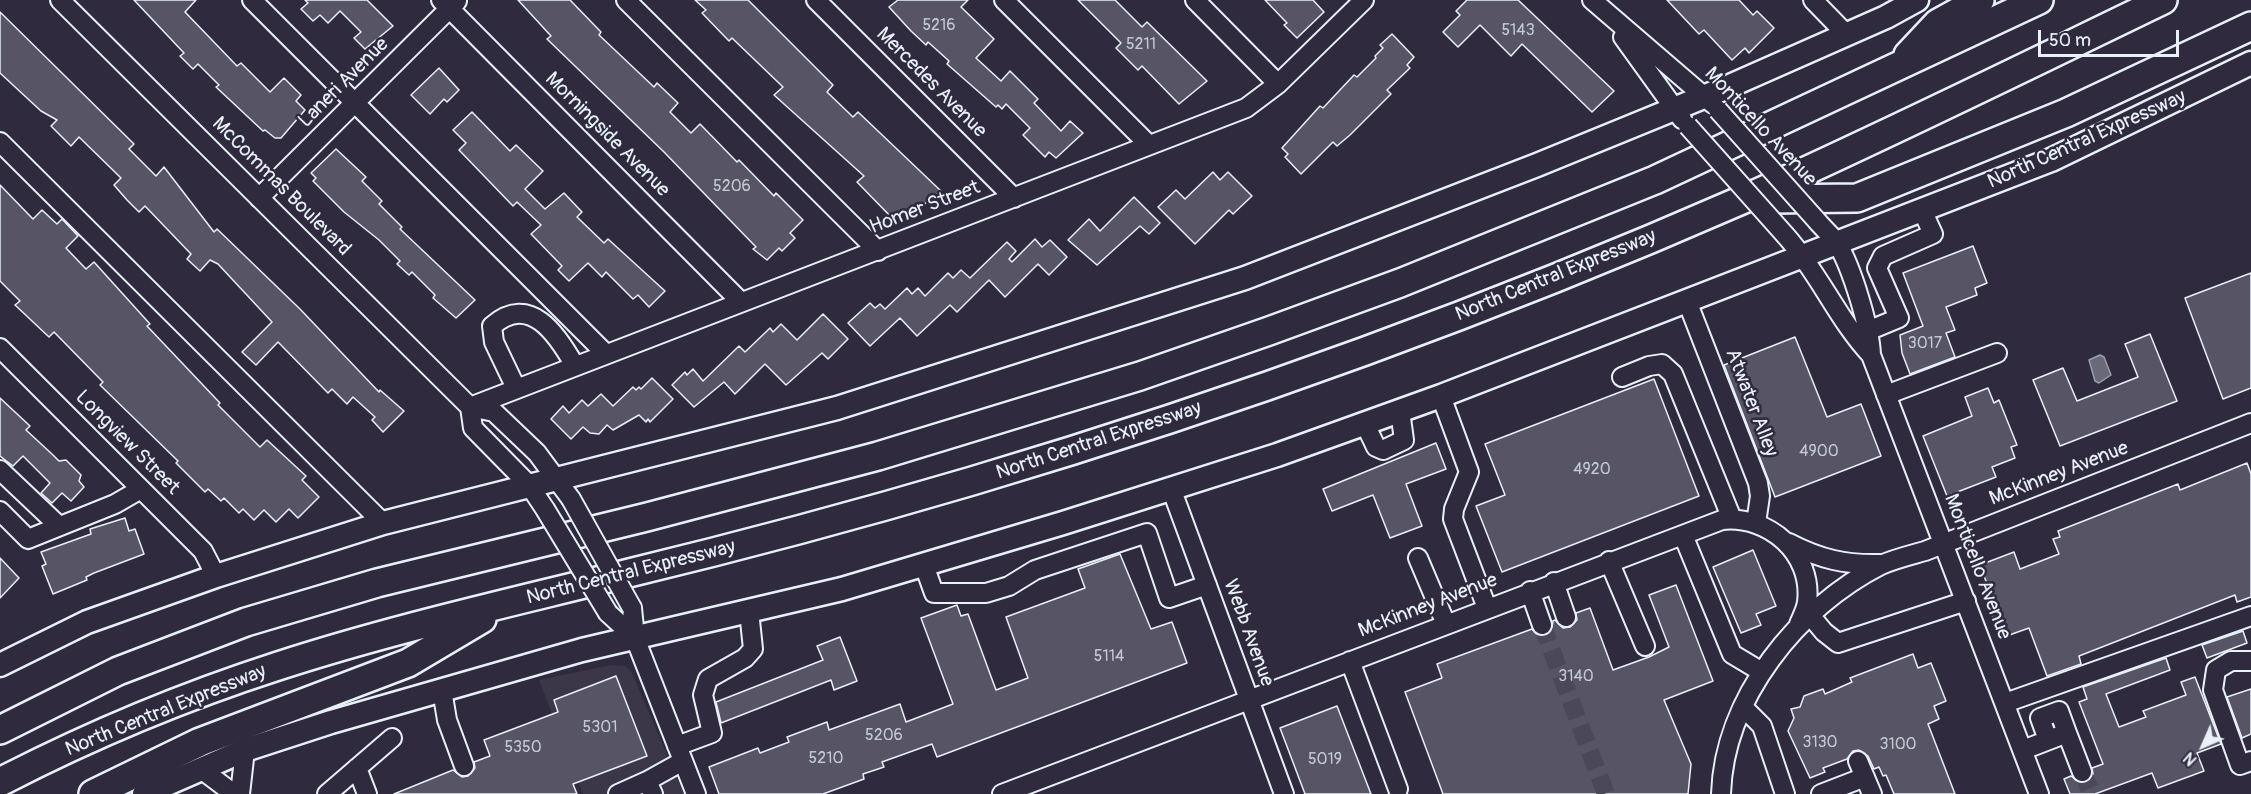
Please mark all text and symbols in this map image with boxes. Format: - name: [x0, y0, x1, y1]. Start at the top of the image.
- house number: 5216: [922, 16, 956, 36]
- scale bar: [2041, 18, 2182, 56]
- house number: 5143: [1501, 21, 1535, 41]
- street label: Mercedes Avenue: [871, 23, 991, 143]
- text: 50 m: [2049, 29, 2091, 52]
- street label: Laneri Avenue: [294, 33, 394, 133]
- house number: 5211: [1126, 35, 1156, 55]
- street label: Monticello Avenue: [1699, 63, 1821, 191]
- street label: Morningside Avenue: [540, 68, 674, 202]
- street label: North Central Expressway: [1984, 85, 2190, 195]
- street label: McCommas Boulevard: [206, 112, 356, 262]
- street label: Homer Street: [866, 176, 984, 240]
- house number: 5206: [713, 177, 751, 197]
- street label: North Central Expressway: [1452, 225, 1660, 327]
- house number: 3017: [1908, 334, 1942, 354]
- street label: Atwater Alley: [1719, 346, 1783, 460]
- street label: Longview Street: [70, 386, 184, 500]
- street label: North Central Expressway: [993, 396, 1205, 486]
- street label: McKinney Avenue: [1986, 436, 2132, 512]
- house number: 4900: [1799, 442, 1839, 462]
- house number: 4920: [1573, 460, 1611, 480]
- street label: Monticello Avenue: [1938, 491, 2016, 643]
- street label: North Central Expressway: [524, 535, 738, 611]
- street label: McKinney Avenue: [1355, 568, 1501, 644]
- street label: Webb Avenue: [1218, 576, 1278, 690]
- house number: 5114: [1094, 647, 1124, 667]
- street label: North Central Expressway: [62, 660, 270, 762]
- house number: 3140: [1558, 667, 1594, 687]
- north arrow: [2173, 716, 2233, 776]
- house number: 5301: [583, 718, 617, 738]
- house number: 5206: [865, 726, 903, 746]
- house number: 3130: [1802, 733, 1838, 753]
- house number: 3100: [1879, 735, 1917, 755]
- house number: 5350: [504, 738, 542, 758]
- text: N: [2179, 748, 2201, 770]
- house number: 5210: [809, 749, 843, 769]
- house number: 5019: [1308, 750, 1342, 770]

